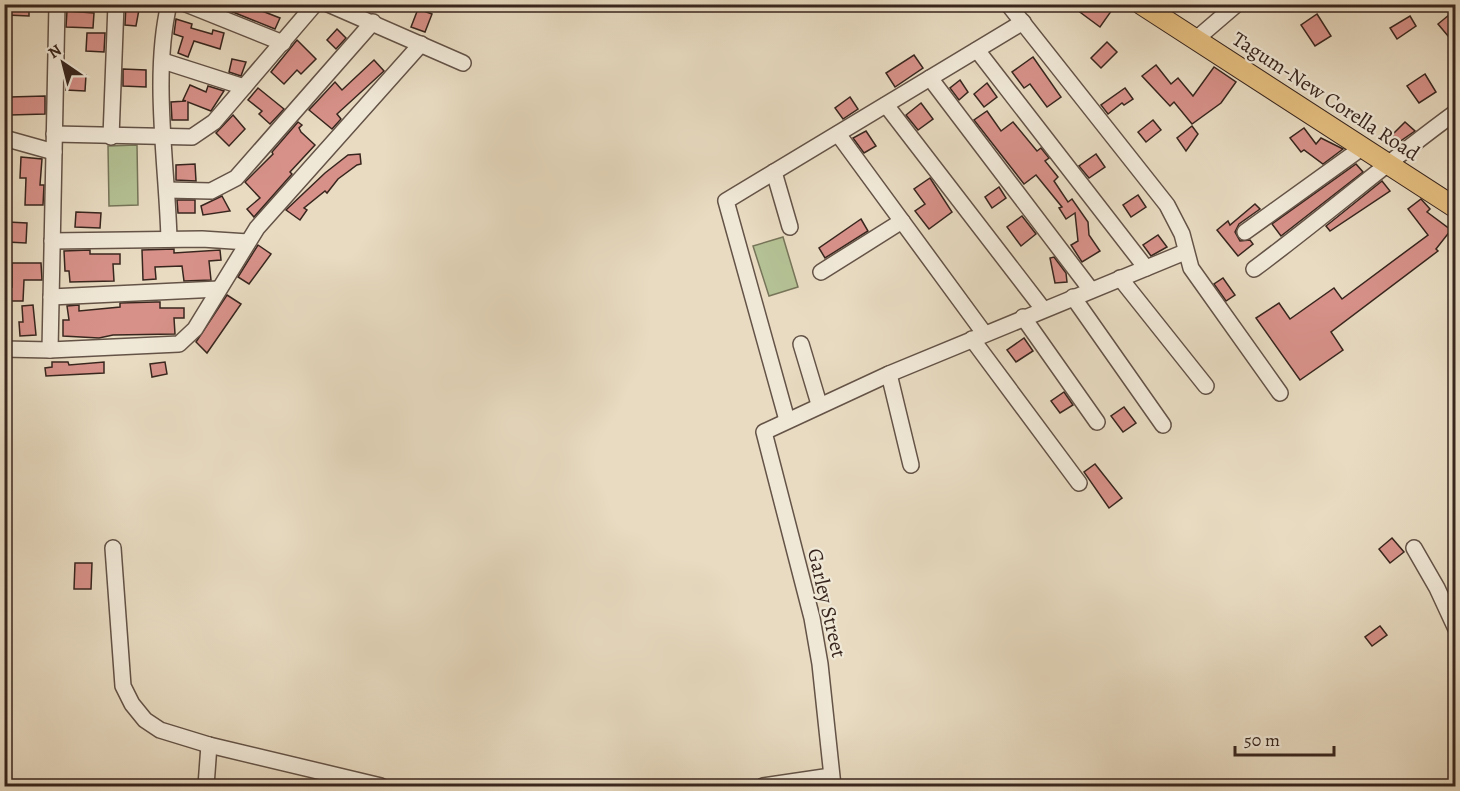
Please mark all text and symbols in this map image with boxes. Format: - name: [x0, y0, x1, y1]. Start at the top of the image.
- street label: Tagum-New Corella Road: [1227, 25, 1426, 168]
- north arrow: [33, 33, 93, 93]
- text: N: [44, 39, 66, 64]
- street label: Garley Street: [801, 546, 853, 660]
- scale bar: [1235, 719, 1334, 757]
- text: 50 m: [1244, 728, 1280, 752]

